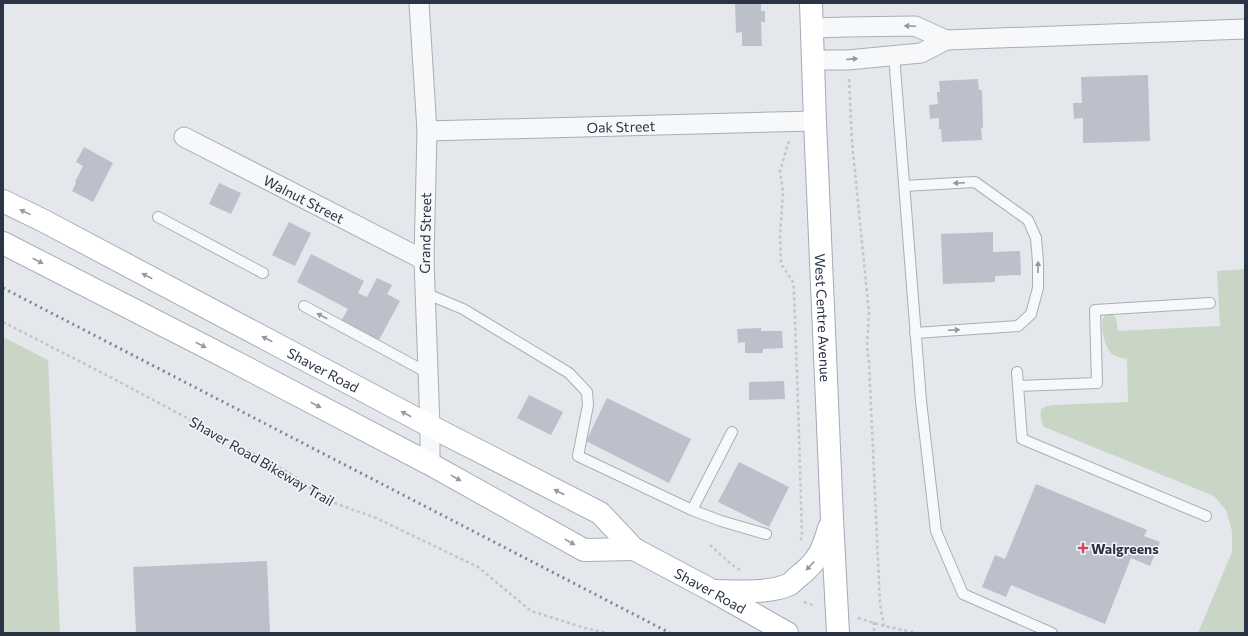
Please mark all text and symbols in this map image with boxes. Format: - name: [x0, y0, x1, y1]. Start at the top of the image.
- one-way arrow: [904, 23, 916, 30]
- one-way arrow: [846, 56, 858, 63]
- street label: Oak Street: [586, 117, 656, 135]
- street label: Walnut Street: [261, 171, 348, 226]
- one-way arrow: [953, 179, 965, 186]
- street label: Grand Street: [416, 192, 434, 274]
- one-way arrow: [19, 209, 31, 215]
- street label: West Centre Avenue: [812, 253, 835, 382]
- one-way arrow: [32, 258, 43, 264]
- one-way arrow: [1035, 260, 1041, 273]
- one-way arrow: [141, 273, 152, 279]
- one-way arrow: [316, 312, 327, 319]
- one-way arrow: [948, 327, 960, 334]
- one-way arrow: [261, 336, 273, 343]
- one-way arrow: [195, 341, 207, 348]
- street label: Shaver Road: [285, 343, 362, 395]
- one-way arrow: [310, 401, 322, 408]
- one-way arrow: [400, 410, 412, 417]
- street label: Shaver Road Bikeway Trail: [187, 413, 337, 509]
- one-way arrow: [450, 475, 462, 482]
- one-way arrow: [554, 489, 565, 495]
- one-way arrow: [564, 538, 575, 545]
- place label: Walgreens: [1091, 540, 1159, 557]
- marker: Walgreens: [1078, 543, 1088, 553]
- one-way arrow: [805, 561, 814, 571]
- street label: Shaver Road: [672, 564, 749, 617]

